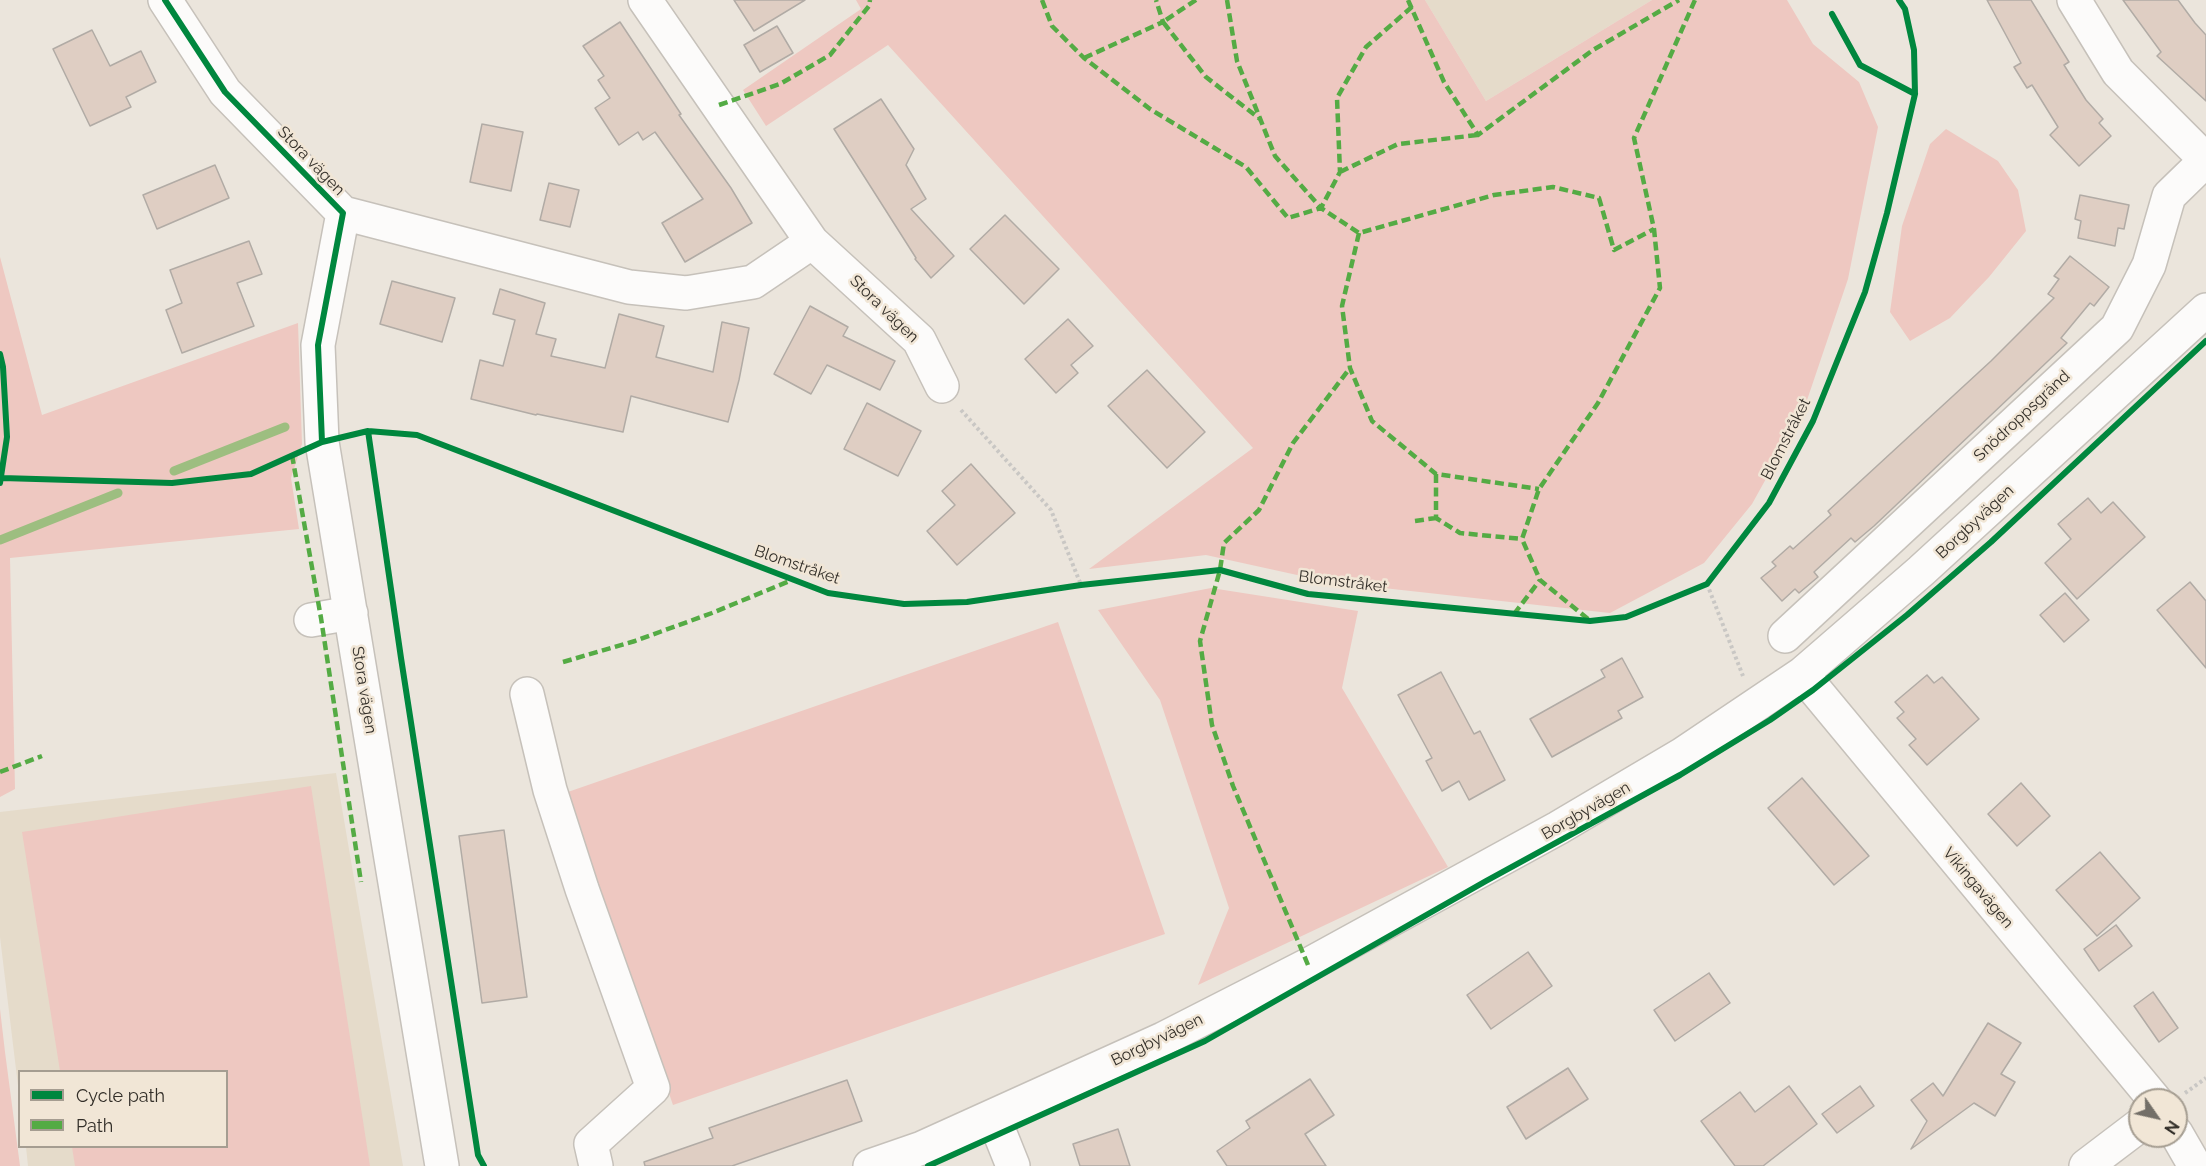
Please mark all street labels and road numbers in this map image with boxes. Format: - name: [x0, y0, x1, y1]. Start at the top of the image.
- street label: Stora vägen: [273, 123, 349, 199]
- street label: Stora vägen: [846, 271, 922, 347]
- street label: Snödroppsgränd: [1970, 367, 2074, 465]
- street label: Blomstråket: [1757, 395, 1815, 483]
- street label: Borgbyvägen: [1932, 481, 2018, 563]
- street label: Blomstråket: [752, 541, 842, 589]
- street label: Blomstråket: [1297, 567, 1389, 597]
- street label: Stora vägen: [348, 645, 380, 735]
- street label: Borgbyvägen: [1538, 778, 1634, 844]
- street label: Vikingavägen: [1939, 844, 2017, 932]
- street label: Borgbyvägen: [1108, 1010, 1206, 1070]

